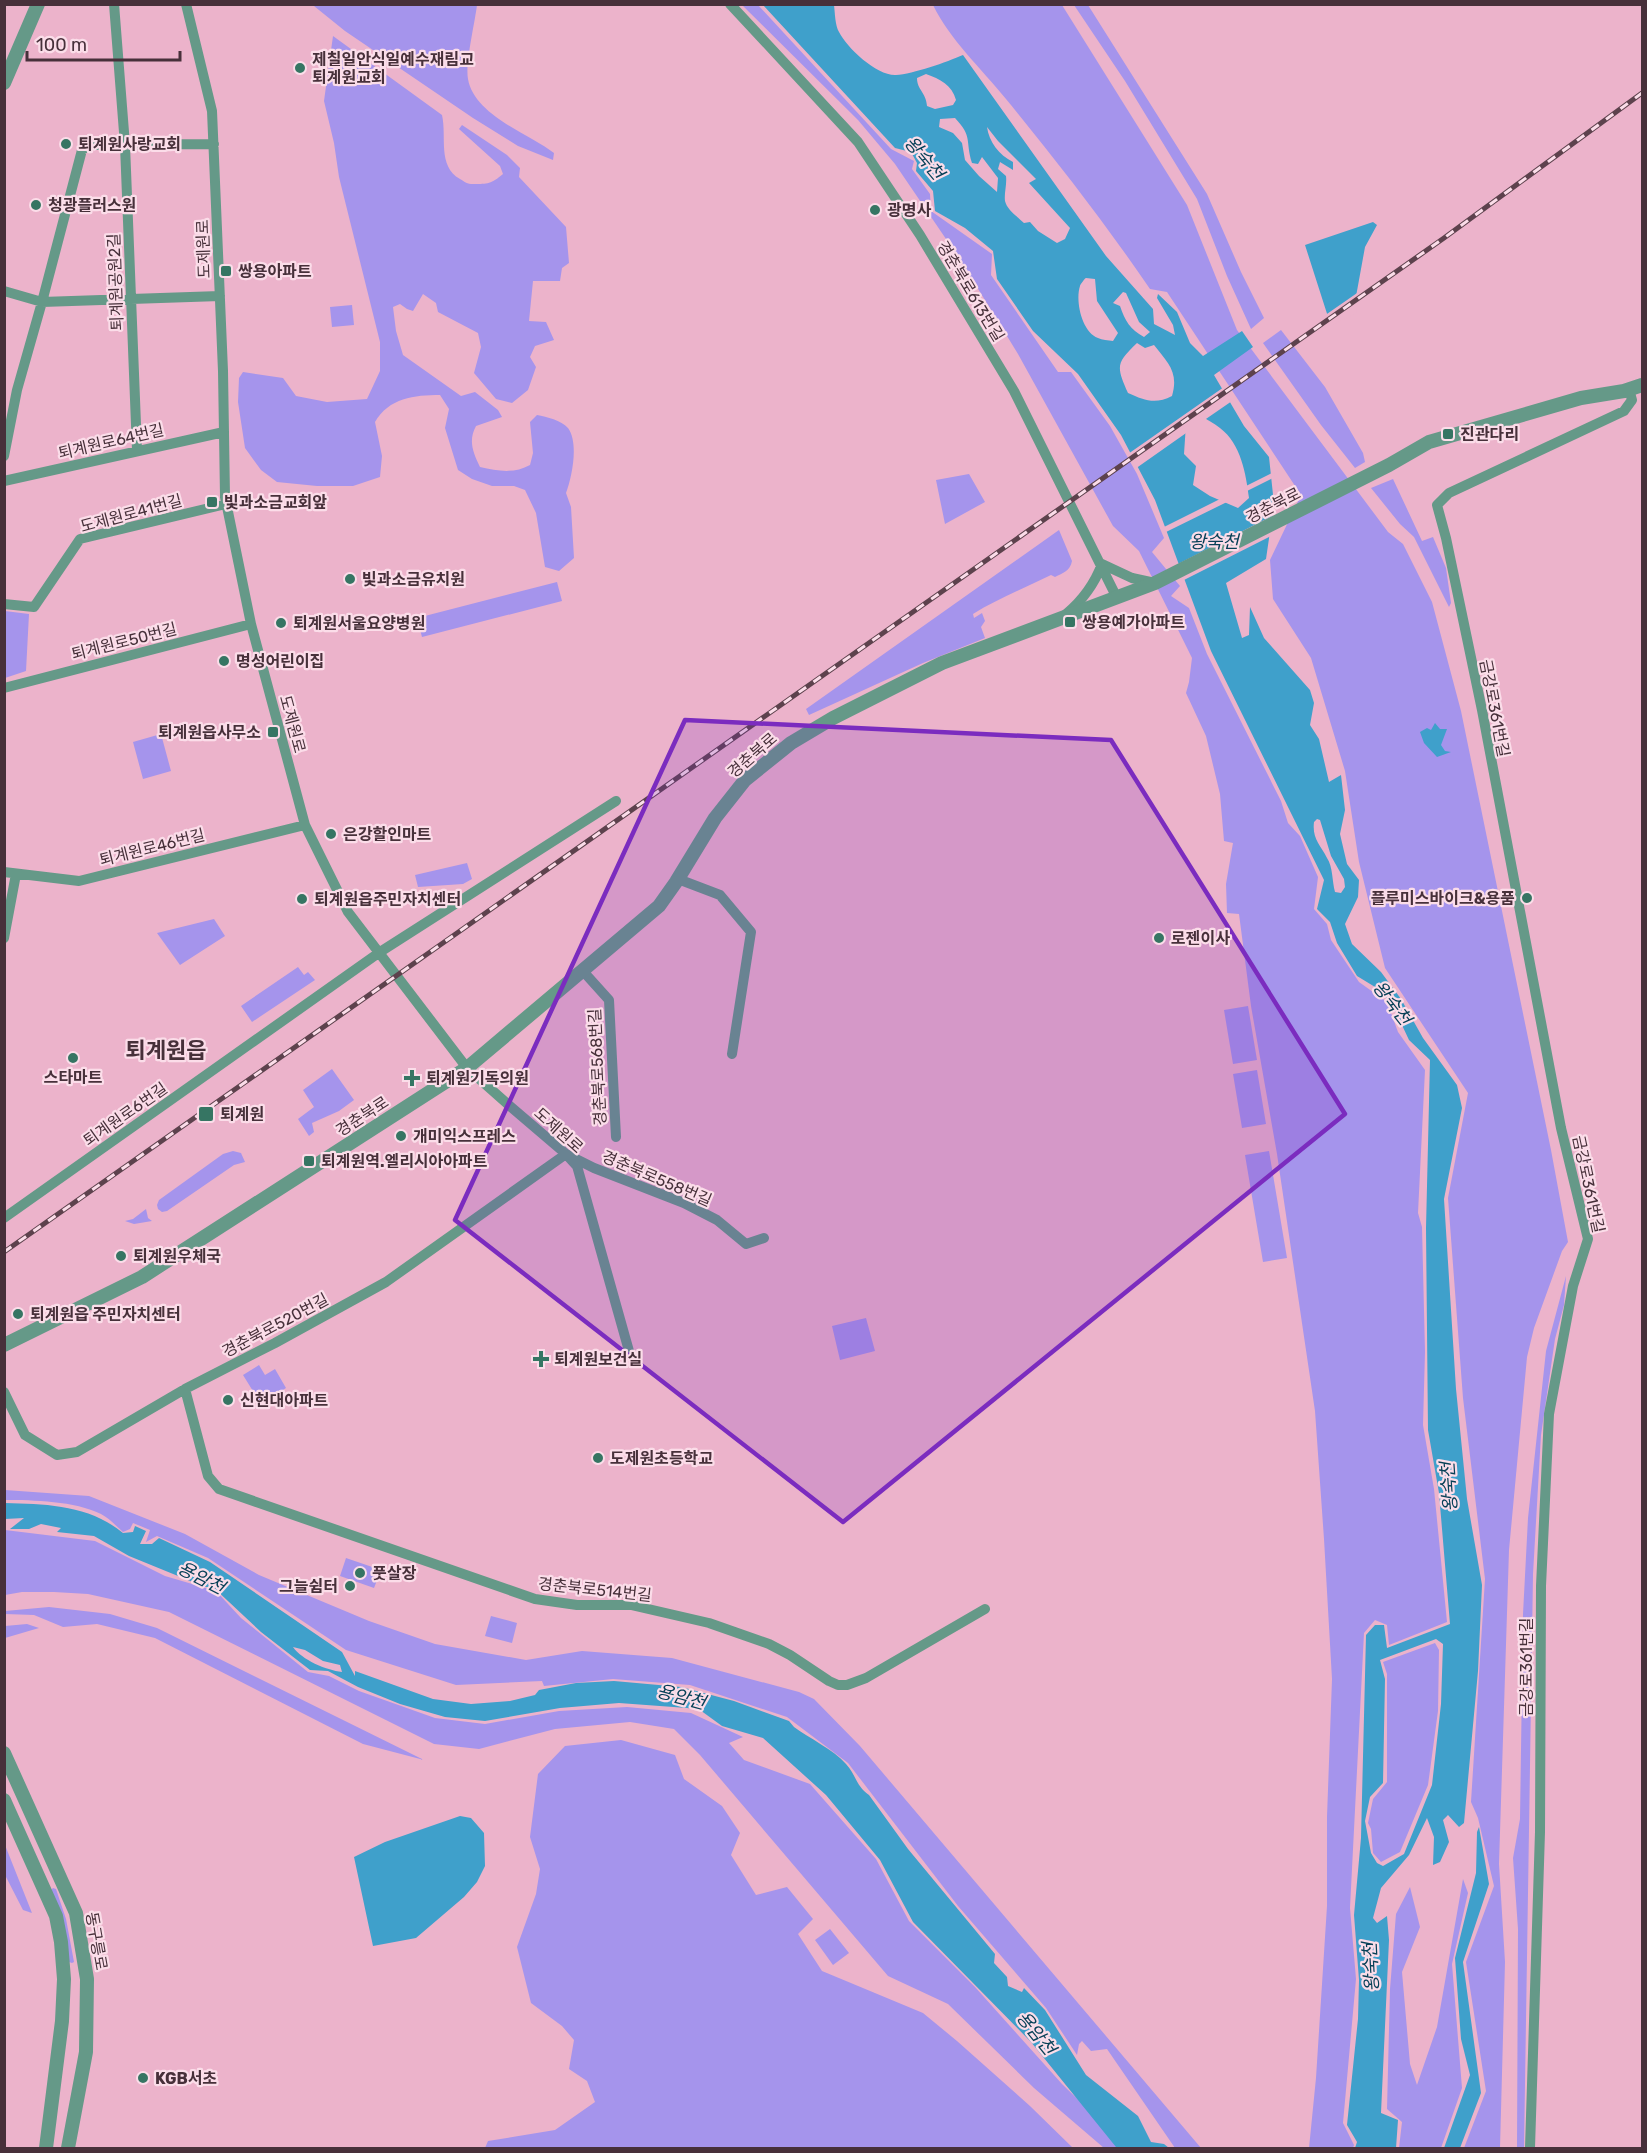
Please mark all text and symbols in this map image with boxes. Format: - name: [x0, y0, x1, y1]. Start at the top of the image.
- scale bar: [27, 24, 180, 62]
- text: 100 m: [36, 34, 87, 56]
- place label: 제칠일안식일예수재림교 퇴계원교회: [312, 50, 474, 87]
- marker: 제칠일안식일예수재림교 퇴계원교회: [293, 61, 307, 75]
- water label: 왕숙천: [900, 132, 950, 186]
- place label: 퇴계원사랑교회: [78, 135, 181, 154]
- marker: 퇴계원사랑교회: [59, 137, 73, 151]
- place label: 청광플러스원: [48, 196, 136, 215]
- marker: 청광플러스원: [29, 198, 43, 212]
- place label: 광명사: [887, 201, 931, 220]
- marker: 광명사: [868, 203, 882, 217]
- street label: 도제원로: [193, 219, 214, 279]
- street label: 퇴계원공원2길: [104, 233, 127, 331]
- street label: 경춘북로613번길: [933, 237, 1008, 345]
- place label: 쌍용아파트: [238, 262, 312, 281]
- marker: 쌍용아파트: [219, 264, 233, 278]
- street label: 퇴계원로64번길: [56, 420, 166, 463]
- place label: 진관다리: [1460, 425, 1519, 444]
- marker: 진관다리: [1441, 427, 1455, 441]
- street label: 경춘북로: [1243, 483, 1304, 527]
- street label: 도제원로41번길: [78, 491, 184, 536]
- place label: 빛과소금교회앞: [224, 493, 327, 512]
- marker: 빛과소금교회앞: [205, 495, 219, 509]
- water label: 왕숙천: [1189, 531, 1241, 553]
- place label: 빛과소금유치원: [362, 570, 465, 589]
- marker: 빛과소금유치원: [343, 572, 357, 586]
- place label: 쌍용예가아파트: [1082, 613, 1185, 632]
- place label: 퇴계원서울요양병원: [293, 614, 425, 633]
- marker: 쌍용예가아파트: [1063, 615, 1077, 629]
- marker: 퇴계원서울요양병원: [274, 616, 288, 630]
- street label: 퇴계원로50번길: [69, 619, 179, 664]
- place label: 명성어린이집: [236, 652, 324, 671]
- marker: 명성어린이집: [217, 654, 231, 668]
- street label: 금강로361번길: [1476, 658, 1513, 759]
- street label: 도제원로: [276, 693, 309, 755]
- place label: 퇴계원읍사무소: [158, 723, 261, 742]
- marker: 퇴계원읍사무소: [266, 725, 280, 739]
- street label: 경춘북로: [724, 729, 781, 782]
- street label: 퇴계원로46번길: [97, 825, 207, 870]
- place label: 은강할인마트: [343, 825, 432, 844]
- marker: 은강할인마트: [324, 827, 338, 841]
- place label: 플루미스바이크&용품: [1371, 889, 1515, 908]
- place label: 퇴계원읍주민자치센터: [314, 890, 461, 909]
- marker: 플루미스바이크&용품: [1520, 891, 1534, 905]
- marker: 퇴계원읍주민자치센터: [295, 892, 309, 906]
- place label: 로젠이사: [1171, 929, 1230, 948]
- marker: 로젠이사: [1152, 931, 1166, 945]
- water label: 왕숙천: [1368, 977, 1417, 1031]
- street label: 경춘북로568번길: [585, 1008, 610, 1126]
- district label: 퇴계원읍: [126, 1037, 206, 1064]
- marker: 스타마트: [66, 1051, 80, 1065]
- place label: 스타마트: [44, 1068, 103, 1087]
- marker: 퇴계원기독의원: [403, 1069, 421, 1087]
- place label: 퇴계원기독의원: [426, 1069, 529, 1088]
- street label: 퇴계원로6번길: [80, 1079, 171, 1150]
- street label: 경춘북로: [332, 1092, 392, 1140]
- street label: 도제원로: [530, 1104, 587, 1157]
- marker: 퇴계원: [197, 1105, 215, 1123]
- place label: 퇴계원: [220, 1105, 264, 1124]
- place label: 개미익스프레스: [413, 1127, 516, 1146]
- marker: 개미익스프레스: [394, 1129, 408, 1143]
- street label: 금강로361번길: [1569, 1134, 1608, 1235]
- street label: 경춘북로558번길: [599, 1147, 715, 1210]
- place label: 퇴계원역.엘리시아아파트: [321, 1152, 488, 1171]
- marker: 퇴계원역.엘리시아아파트: [302, 1154, 316, 1168]
- place label: 퇴계원우체국: [133, 1247, 221, 1266]
- marker: 퇴계원우체국: [114, 1249, 128, 1263]
- street label: 경춘북로520번길: [219, 1289, 332, 1361]
- place label: 퇴계원읍 주민자치센터: [30, 1305, 181, 1324]
- marker: 퇴계원읍 주민자치센터: [11, 1307, 25, 1321]
- marker: 퇴계원보건실: [532, 1350, 550, 1368]
- place label: 퇴계원보건실: [554, 1350, 642, 1369]
- place label: 신현대아파트: [240, 1391, 329, 1410]
- marker: 신현대아파트: [221, 1393, 235, 1407]
- place label: 도제원초등학교: [610, 1449, 713, 1468]
- marker: 도제원초등학교: [591, 1451, 605, 1465]
- water label: 왕숙천: [1436, 1459, 1462, 1513]
- water label: 용암천: [174, 1557, 230, 1600]
- place label: 풋살장: [372, 1564, 416, 1583]
- marker: 풋살장: [353, 1566, 367, 1580]
- street label: 경춘북로514번길: [537, 1574, 653, 1605]
- place label: 그늘쉼터: [279, 1577, 338, 1596]
- marker: 그늘쉼터: [343, 1579, 357, 1593]
- street label: 금강로361번길: [1517, 1617, 1536, 1717]
- water label: 용암천: [654, 1680, 710, 1715]
- street label: 동구릉로: [82, 1910, 111, 1972]
- water label: 왕숙천: [1359, 1939, 1383, 1992]
- water label: 용암천: [1012, 2007, 1062, 2061]
- place label: KGB서초: [155, 2069, 217, 2088]
- marker: KGB서초: [136, 2071, 150, 2085]

